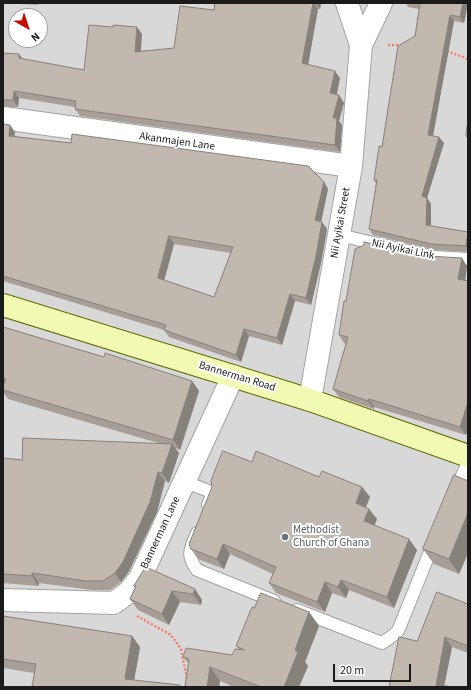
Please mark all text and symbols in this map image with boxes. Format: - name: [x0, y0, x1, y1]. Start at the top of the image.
- north arrow: [8, 8, 48, 48]
- text: N: [28, 29, 43, 45]
- street label: Akanmajen Lane: [138, 130, 216, 154]
- street label: Nii Ayikai Street: [328, 186, 354, 260]
- street label: Nii Ayikai Link: [370, 237, 436, 263]
- street label: Bannerman Road: [197, 359, 277, 395]
- street label: Bannerman Lane: [138, 495, 184, 571]
- place label: Methodist Church of Ghana: [293, 524, 369, 550]
- marker: Methodist Church of Ghana: [280, 532, 290, 542]
- scale bar: [335, 656, 413, 682]
- text: 20 m: [340, 662, 364, 679]

